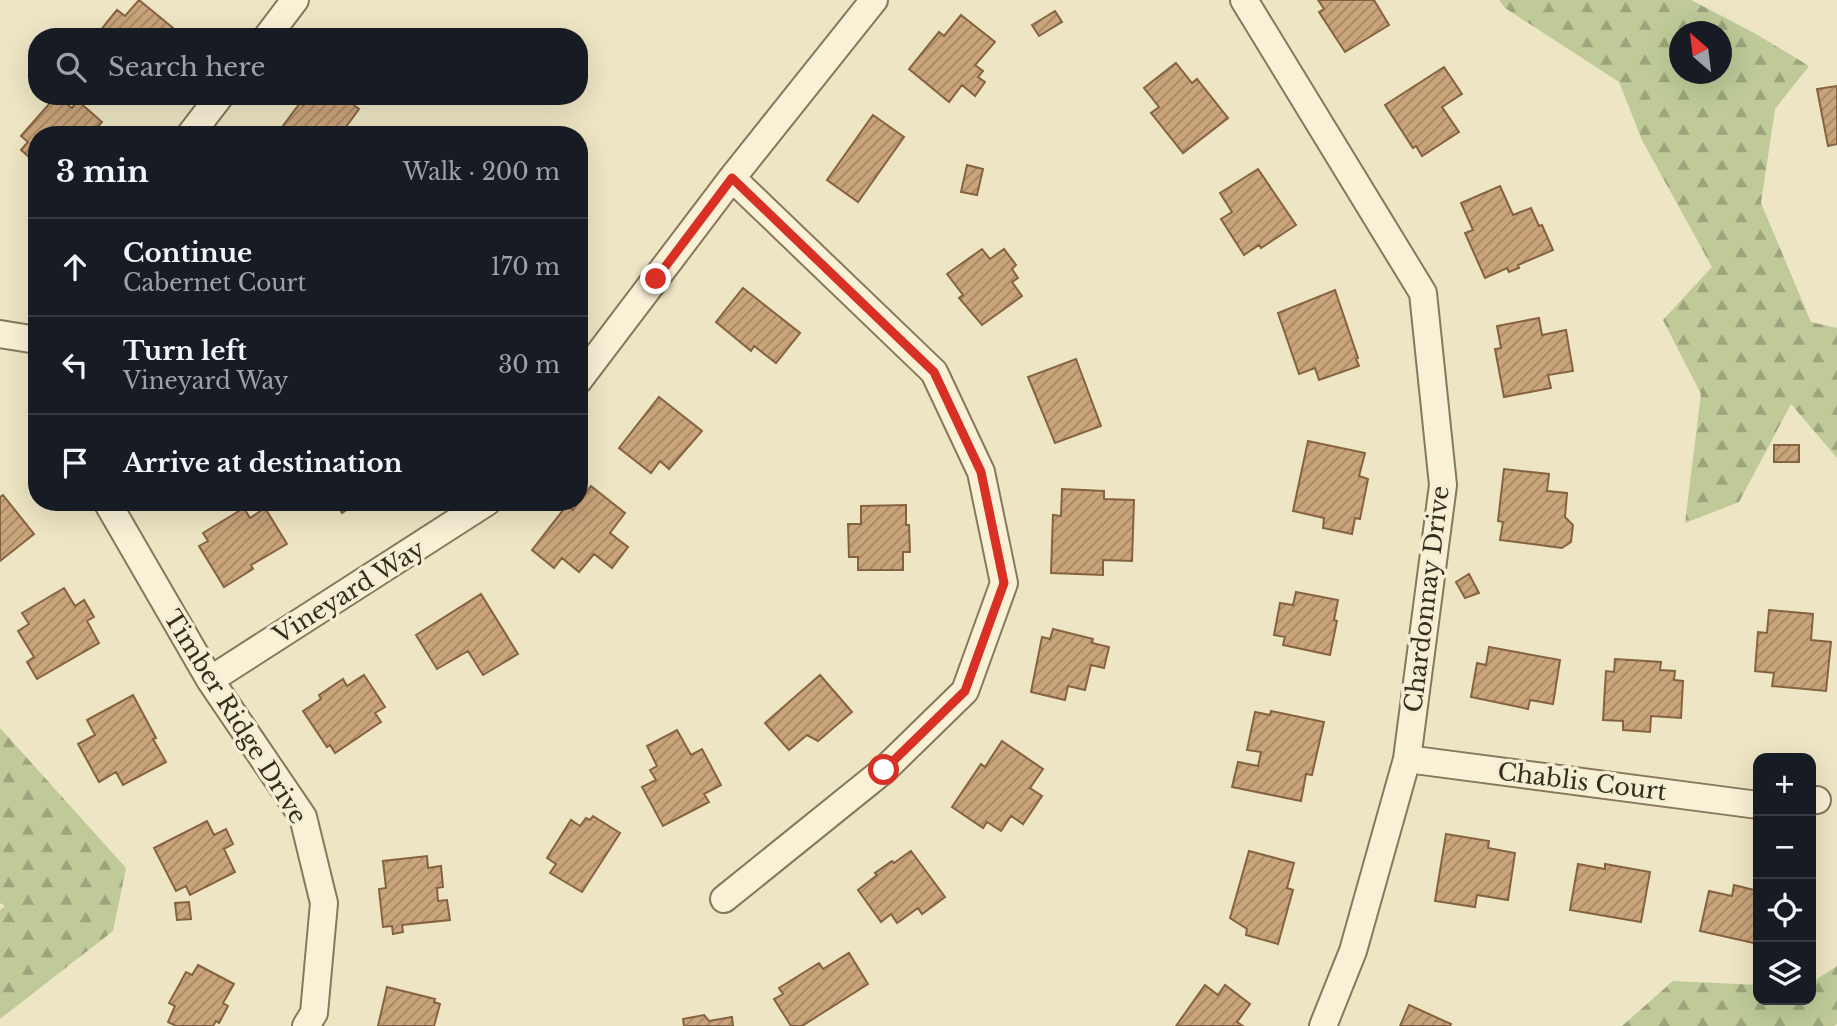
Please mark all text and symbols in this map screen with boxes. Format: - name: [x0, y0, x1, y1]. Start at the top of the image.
- north arrow: [1669, 21, 1732, 84]
- search box: [28, 28, 588, 105]
- icon: search: [52, 48, 90, 86]
- text: Search here: [108, 51, 265, 83]
- text: 3 min: [56, 153, 149, 190]
- text: Walk · 200 m: [403, 158, 560, 186]
- text: Continue: [123, 237, 252, 269]
- icon: ahead: [56, 248, 94, 286]
- text: 170 m: [490, 253, 560, 281]
- route end: [640, 263, 671, 294]
- text: Cabernet Court: [123, 269, 306, 297]
- text: Turn left: [123, 335, 247, 367]
- icon: left: [56, 346, 94, 384]
- text: 30 m: [498, 351, 560, 379]
- text: Vineyard Way: [123, 367, 289, 395]
- icon: arrive: [56, 444, 94, 482]
- text: Arrive at destination: [123, 447, 403, 479]
- street label: Chardonnay Drive: [1398, 484, 1455, 714]
- street label: Vineyard Way: [267, 533, 430, 650]
- street label: Timber Ridge Drive: [158, 605, 313, 829]
- map controls: [1753, 753, 1816, 1005]
- button: +: [1753, 753, 1816, 816]
- route start: [868, 754, 899, 785]
- street label: Chablis Court: [1496, 757, 1668, 806]
- button: −: [1753, 816, 1816, 879]
- button: locate: [1753, 879, 1816, 942]
- button: layers: [1753, 942, 1816, 1005]

